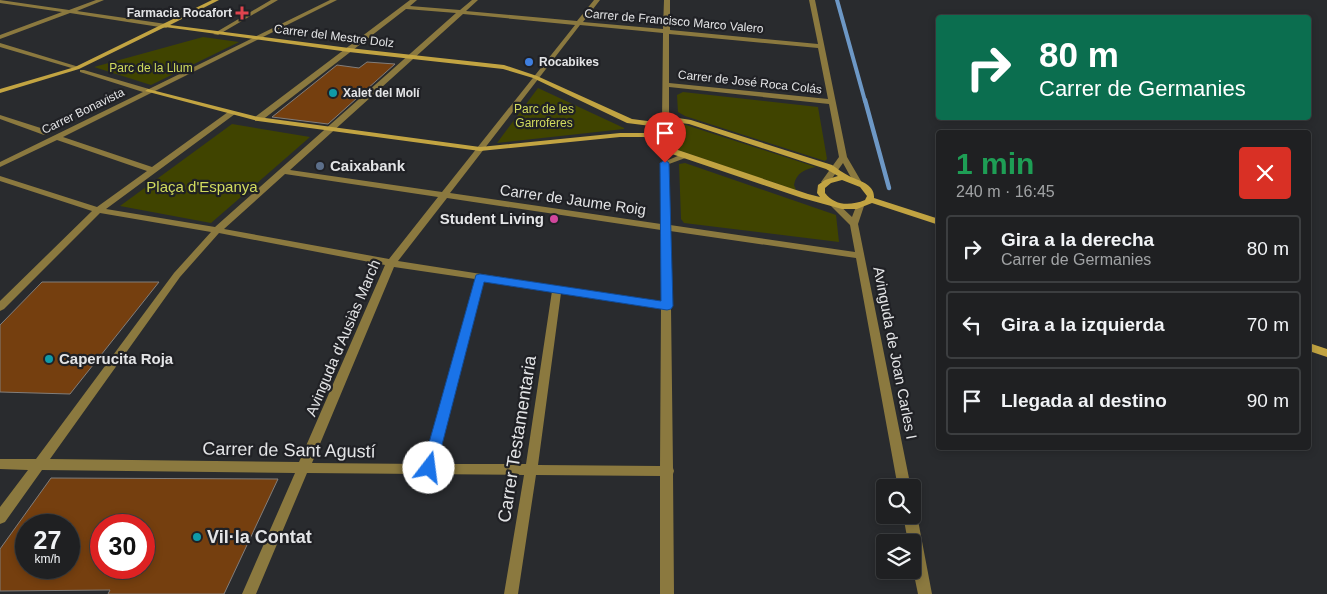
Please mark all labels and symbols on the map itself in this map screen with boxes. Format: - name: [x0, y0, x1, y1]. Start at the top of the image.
- place label: Farmacia Rocafort: [127, 6, 232, 20]
- street label: Carrer de Francisco Marco Valero: [584, 6, 765, 36]
- marker: Farmacia Rocafort: [236, 7, 248, 19]
- street label: Carrer del Mestre Dolz: [273, 22, 395, 50]
- place label: Rocabikes: [539, 55, 599, 69]
- marker: Rocabikes: [523, 56, 535, 68]
- park label: Parc de la Llum: [109, 61, 193, 75]
- street label: Carrer de José Roca Colás: [677, 67, 823, 97]
- street label: Carrer Bonavista: [39, 85, 127, 137]
- place label: Xalet del Molí: [343, 86, 420, 100]
- marker: Xalet del Molí: [327, 87, 339, 99]
- park label: Parc de les Garroferes: [514, 102, 574, 130]
- pin: [644, 112, 686, 163]
- place label: Caixabank: [330, 157, 406, 174]
- marker: Caixabank: [314, 160, 326, 172]
- park label: Plaça d'Espanya: [146, 178, 258, 195]
- street label: Carrer de Jaume Roig: [499, 181, 647, 218]
- place label: Student Living: [440, 210, 544, 227]
- marker: Student Living: [548, 213, 560, 225]
- street label: Avinguda d'Ausiàs March: [302, 257, 383, 419]
- street label: Avinguda de Joan Carles I: [870, 265, 921, 441]
- place label: Caperucita Roja: [59, 350, 174, 367]
- marker: Caperucita Roja: [43, 353, 55, 365]
- street label: Carrer Testamentaria: [494, 353, 540, 524]
- street label: Carrer de Sant Agustí: [202, 438, 376, 462]
- position arrow: [402, 441, 454, 493]
- speed limit sign: 30: [90, 514, 155, 579]
- place label: Vil·la Contat: [207, 527, 312, 547]
- marker: Vil·la Contat: [191, 531, 203, 543]

